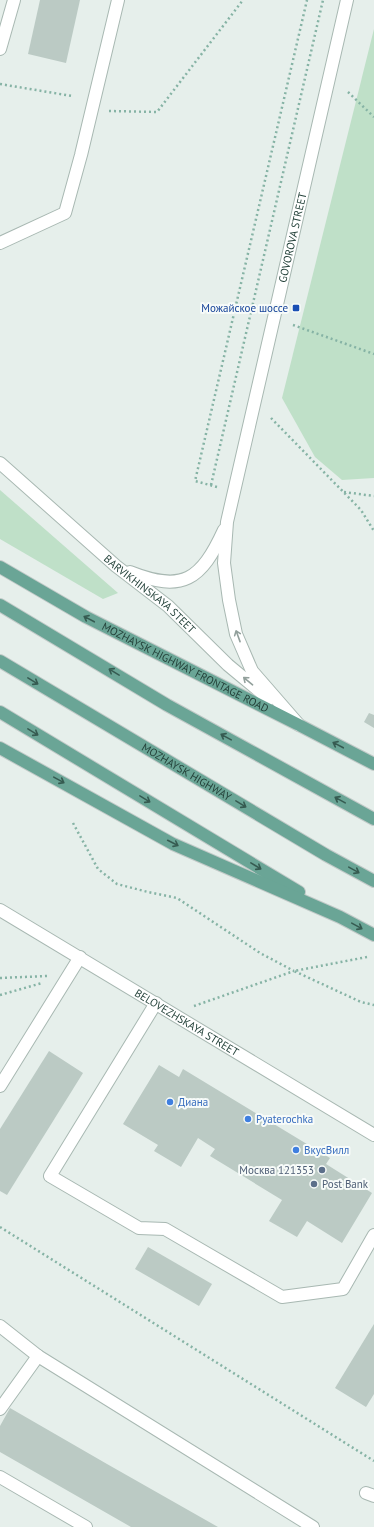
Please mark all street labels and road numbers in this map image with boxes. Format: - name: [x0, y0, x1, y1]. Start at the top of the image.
- street label: GOVOROVA STREET: [275, 191, 310, 284]
- street label: BARVIKHINSKAYA STEET: [101, 552, 198, 636]
- street label: MOZHAYSK HIGHWAY FRONTAGE ROAD: [100, 619, 271, 716]
- street label: MOZHAYSK HIGHWAY: [139, 740, 235, 804]
- street label: BELOVEZHSKAYA STREET: [132, 986, 241, 1059]

